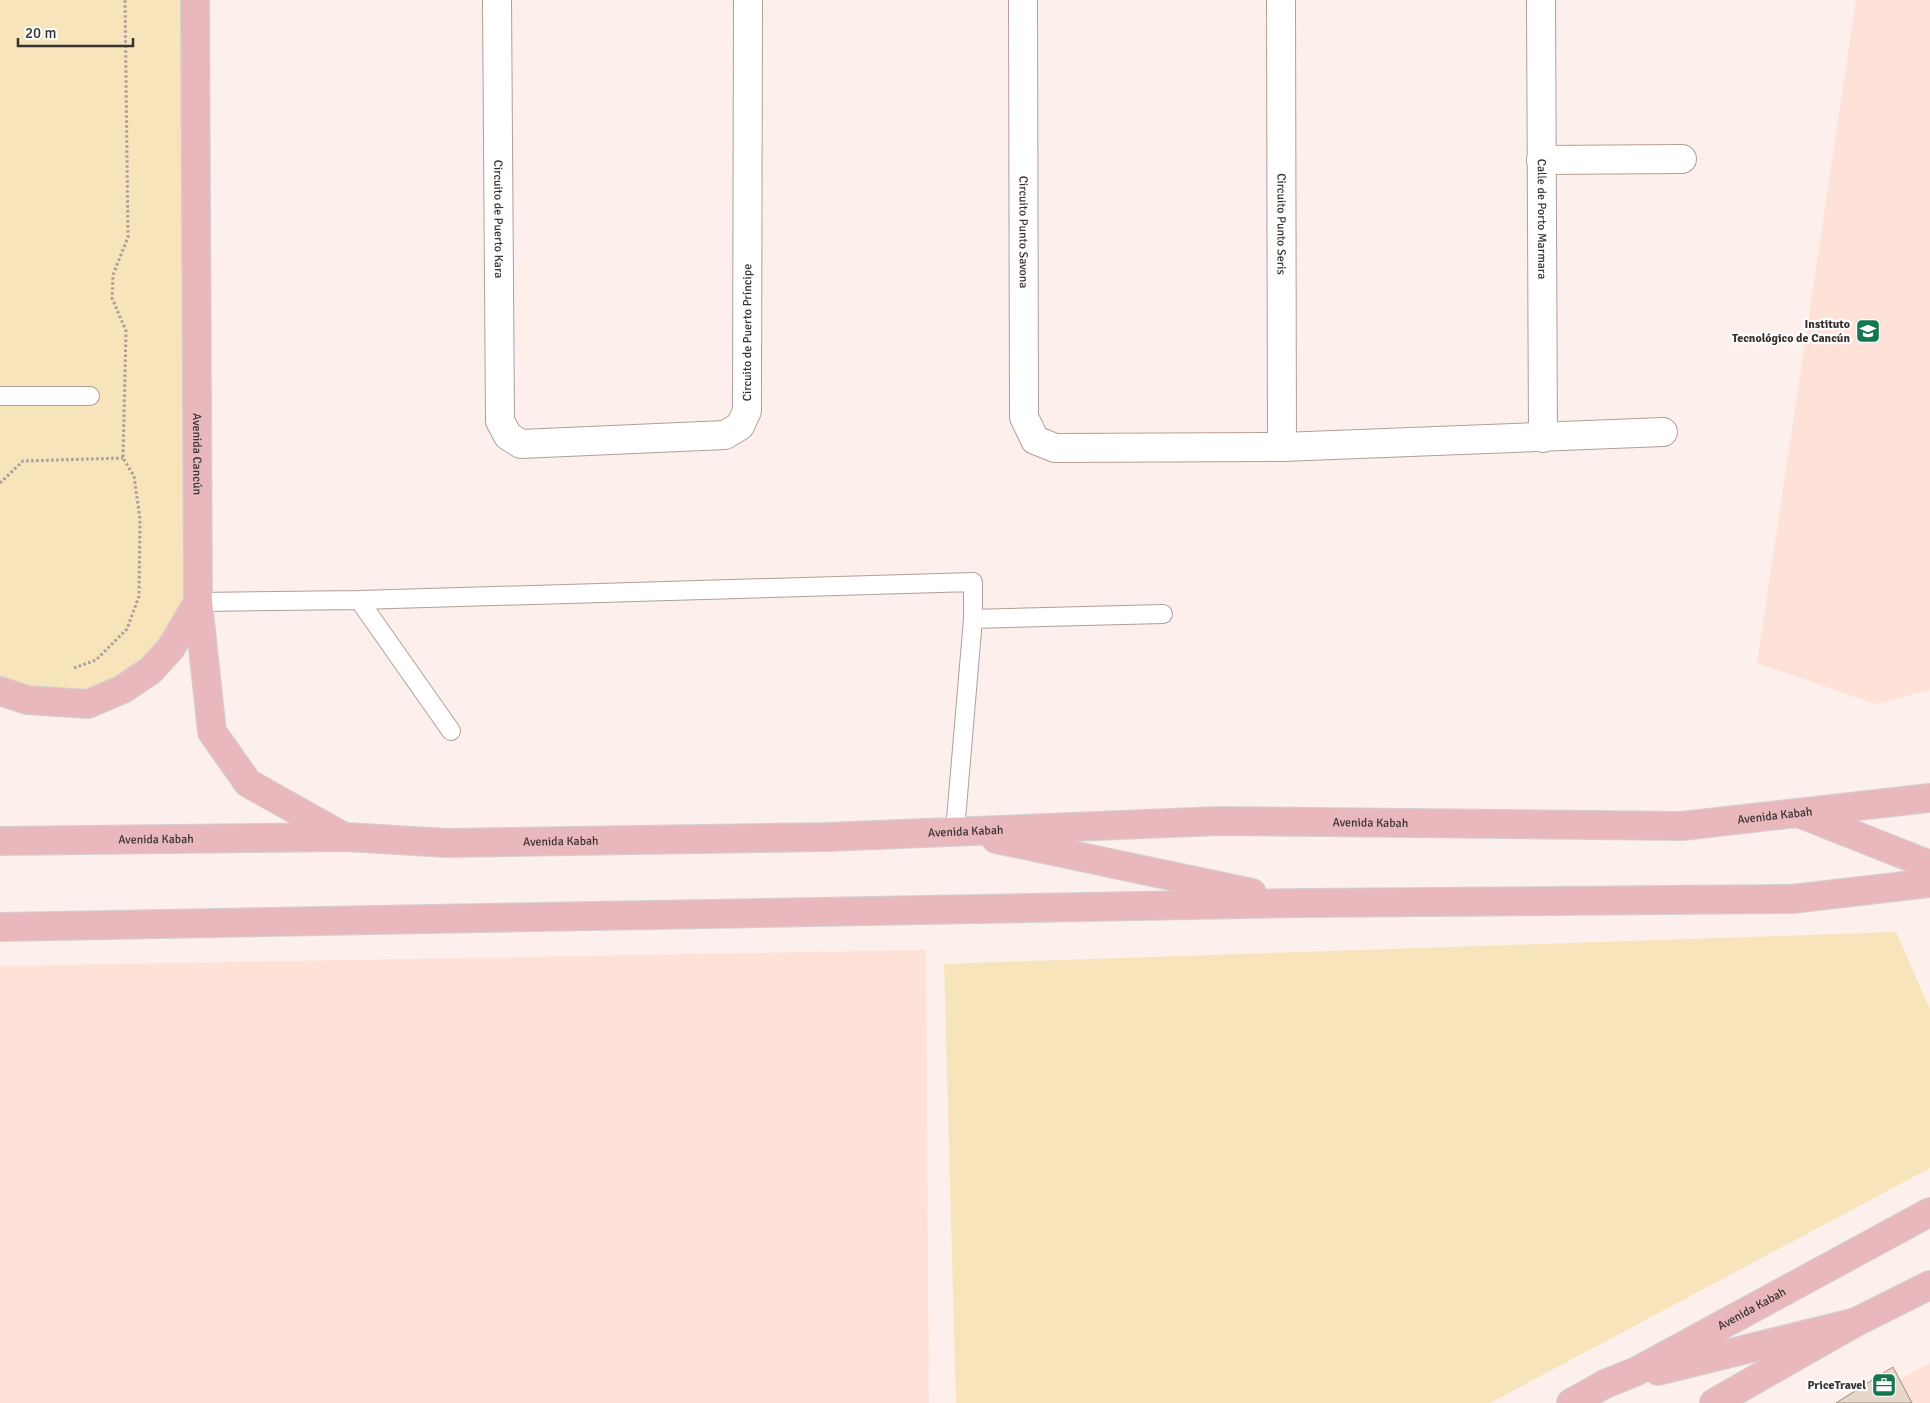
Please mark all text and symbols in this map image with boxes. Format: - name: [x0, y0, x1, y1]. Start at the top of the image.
- scale bar: [18, 15, 132, 47]
- text: 20 m: [25, 24, 56, 42]
- street label: Calle de Porto Marmara: [1534, 159, 1549, 279]
- street label: Circuito de Puerto Kara: [490, 160, 506, 278]
- street label: Circuito Punto Seris: [1273, 173, 1289, 275]
- street label: Circuito Punto Savona: [1015, 176, 1031, 288]
- street label: Circuito de Puerto Príncipe: [740, 264, 755, 401]
- place label: Instituto Tecnológico de Cancún: [1732, 317, 1850, 346]
- school or university icon: Instituto Tecnológico de Cancún: [1855, 318, 1881, 344]
- street label: Avenida Cancún: [189, 413, 204, 495]
- street label: Avenida Kabah: [1736, 804, 1813, 828]
- street label: Avenida Kabah: [1333, 815, 1408, 831]
- street label: Avenida Kabah: [928, 823, 1004, 841]
- street label: Avenida Kabah: [118, 832, 194, 848]
- street label: Avenida Kabah: [523, 834, 599, 850]
- street label: Avenida Kabah: [1715, 1285, 1789, 1334]
- office icon: PriceTravel: [1871, 1372, 1897, 1398]
- place label: PriceTravel: [1807, 1378, 1866, 1393]

